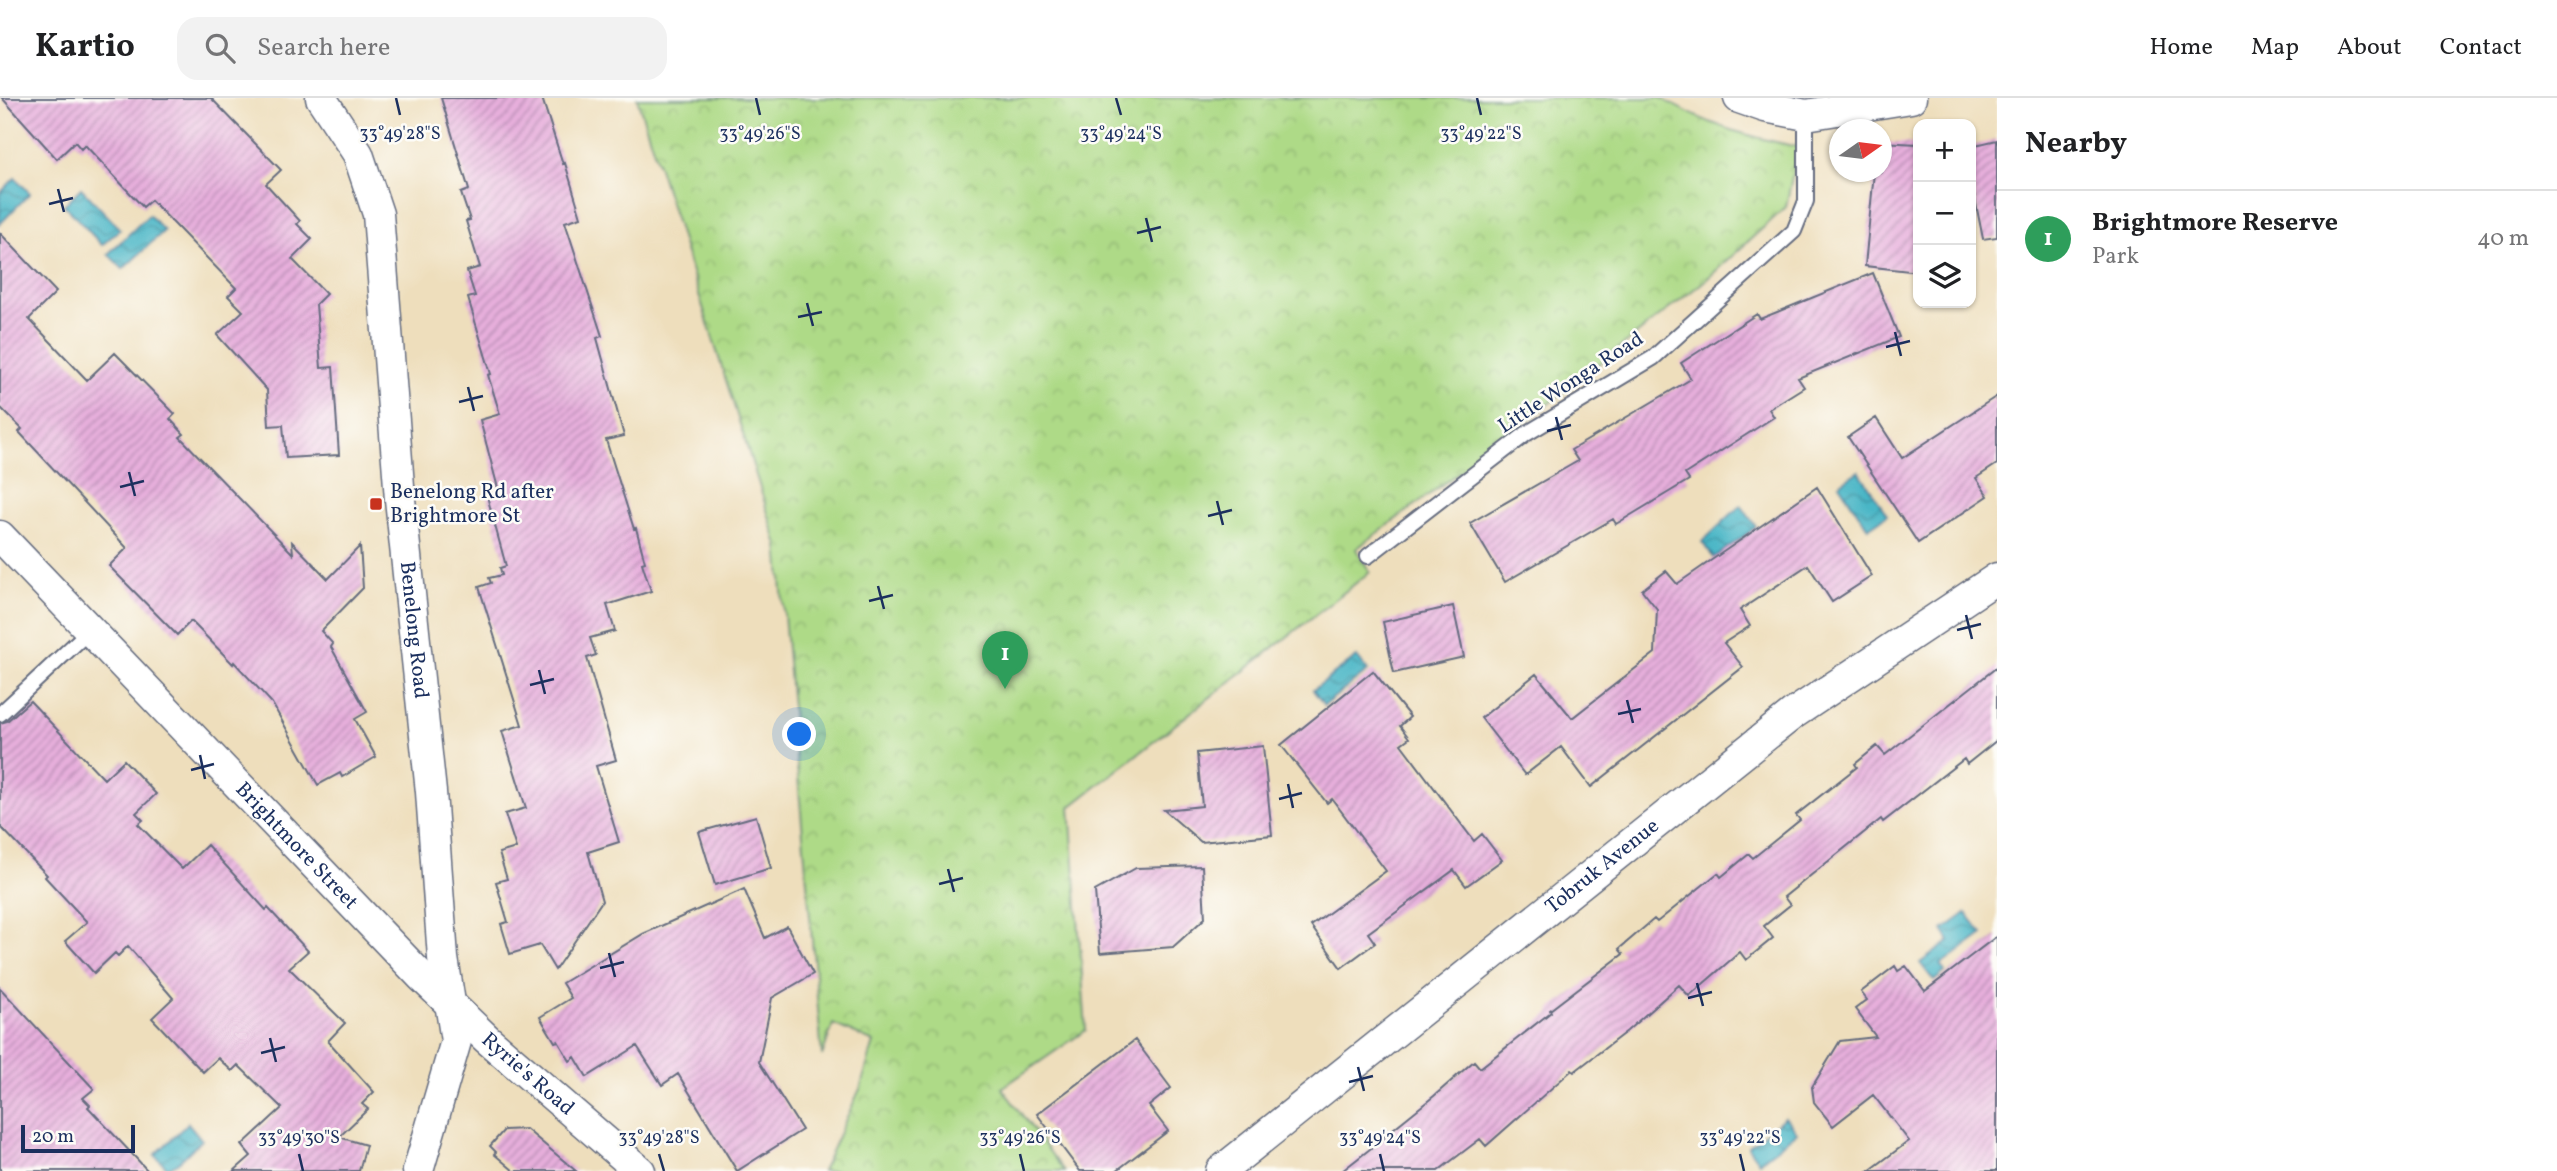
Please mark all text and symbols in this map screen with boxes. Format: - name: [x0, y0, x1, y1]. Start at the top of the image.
- search box: [177, 17, 667, 80]
- text: Kartio: [35, 25, 135, 71]
- icon: search: [201, 29, 239, 67]
- text: Search here: [257, 30, 390, 66]
- text: Home: [2149, 31, 2213, 65]
- text: Map: [2251, 31, 2299, 65]
- text: About: [2337, 31, 2402, 65]
- text: Contact: [2440, 31, 2522, 65]
- north arrow: [1829, 119, 1892, 182]
- map controls: [1913, 119, 1976, 308]
- button: +: [1913, 119, 1976, 182]
- text: 33°49'28"S: [359, 122, 441, 147]
- text: 33°49'26"S: [719, 122, 801, 147]
- text: 33°49'24"S: [1080, 122, 1162, 147]
- text: 33°49'22"S: [1440, 122, 1522, 147]
- text: Nearby: [2025, 123, 2127, 165]
- button: −: [1913, 182, 1976, 245]
- text: Brightmore Reserve: [2092, 205, 2338, 241]
- text: 1: [2043, 223, 2053, 255]
- text: 40 m: [2477, 223, 2529, 255]
- text: Park: [2092, 241, 2139, 273]
- button: layers: [1913, 245, 1976, 308]
- street label: Little Wonga Road: [1493, 325, 1649, 441]
- place label: Benelong Rd after Brightmore St: [390, 478, 554, 531]
- marker: Benelong Rd after Brightmore St: [368, 496, 384, 512]
- street label: Benelong Road: [392, 560, 436, 700]
- pin: 1: [982, 631, 1028, 689]
- your location: [782, 717, 816, 751]
- street label: Brightmore Street: [228, 776, 365, 916]
- street label: Tobruk Avenue: [1539, 812, 1665, 921]
- street label: Ryrie's Road: [475, 1026, 581, 1122]
- scale bar: [21, 1122, 135, 1154]
- text: 20 m: [32, 1124, 74, 1150]
- text: 33°49'30"S: [258, 1126, 340, 1151]
- text: 33°49'28"S: [618, 1126, 700, 1151]
- text: 33°49'26"S: [979, 1126, 1061, 1151]
- text: 33°49'24"S: [1339, 1126, 1421, 1151]
- text: 33°49'22"S: [1699, 1126, 1781, 1151]

